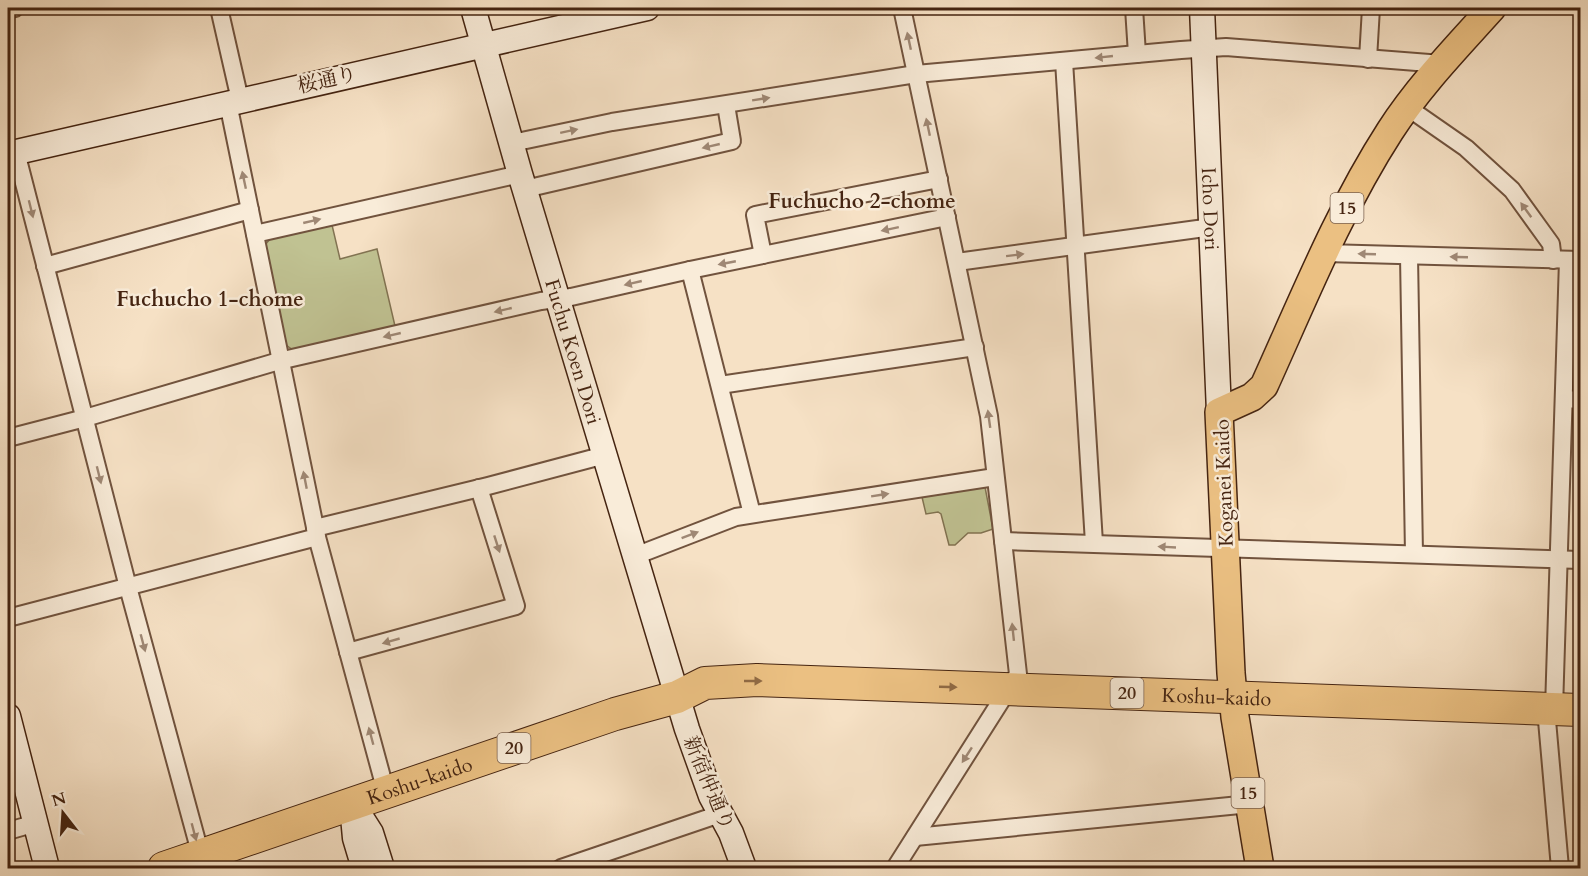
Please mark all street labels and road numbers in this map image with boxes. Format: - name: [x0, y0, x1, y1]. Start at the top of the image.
- street label: 桜通り: [295, 60, 359, 100]
- street label: Icho Dori: [1195, 167, 1226, 251]
- road number: 15: [1330, 193, 1364, 223]
- street label: Fuchu Koen Dori: [539, 276, 608, 428]
- street label: Koganei Kaido: [1208, 419, 1240, 547]
- road number: 20: [1110, 678, 1144, 708]
- street label: Koshu-kaido: [1161, 681, 1272, 712]
- street label: 新宿仲通り: [677, 732, 741, 834]
- road number: 20: [498, 733, 530, 763]
- street label: Koshu-kaido: [363, 750, 476, 811]
- road number: 15: [1232, 778, 1264, 808]

